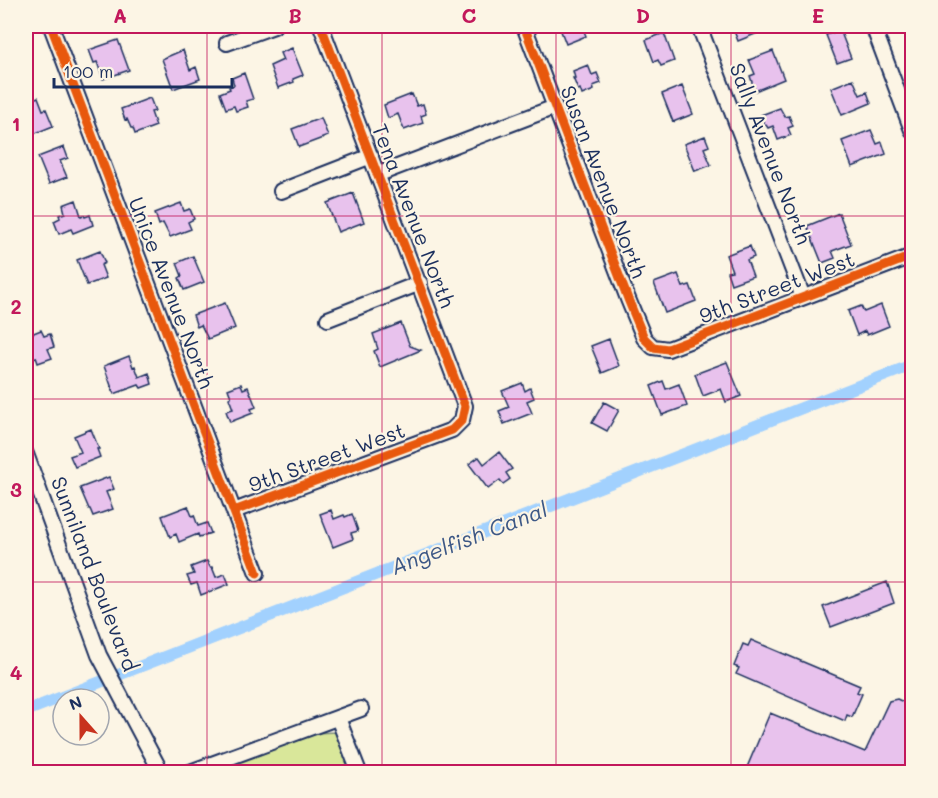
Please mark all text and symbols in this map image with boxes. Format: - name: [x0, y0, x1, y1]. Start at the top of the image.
- text: A: [113, 2, 127, 28]
- text: B: [288, 2, 302, 28]
- text: C: [462, 2, 477, 28]
- text: D: [636, 2, 650, 28]
- text: E: [812, 2, 824, 28]
- scale bar: [54, 51, 232, 89]
- text: 100 m: [63, 59, 113, 83]
- street label: Sally Avenue North: [724, 59, 818, 248]
- street label: Susan Avenue North: [555, 81, 654, 281]
- text: 1: [12, 110, 20, 136]
- street label: Tena Avenue North: [367, 120, 462, 311]
- street label: Unice Avenue North: [123, 193, 221, 392]
- street label: 9th Street West: [695, 244, 858, 329]
- text: 2: [10, 293, 22, 319]
- street label: 9th Street West: [244, 416, 408, 497]
- street label: Sunniland Boulevard: [46, 472, 145, 675]
- text: 3: [10, 476, 22, 502]
- water label: Angelfish Canal: [386, 494, 552, 581]
- text: 4: [10, 659, 23, 685]
- north arrow: [51, 687, 111, 747]
- text: N: [66, 691, 85, 715]

